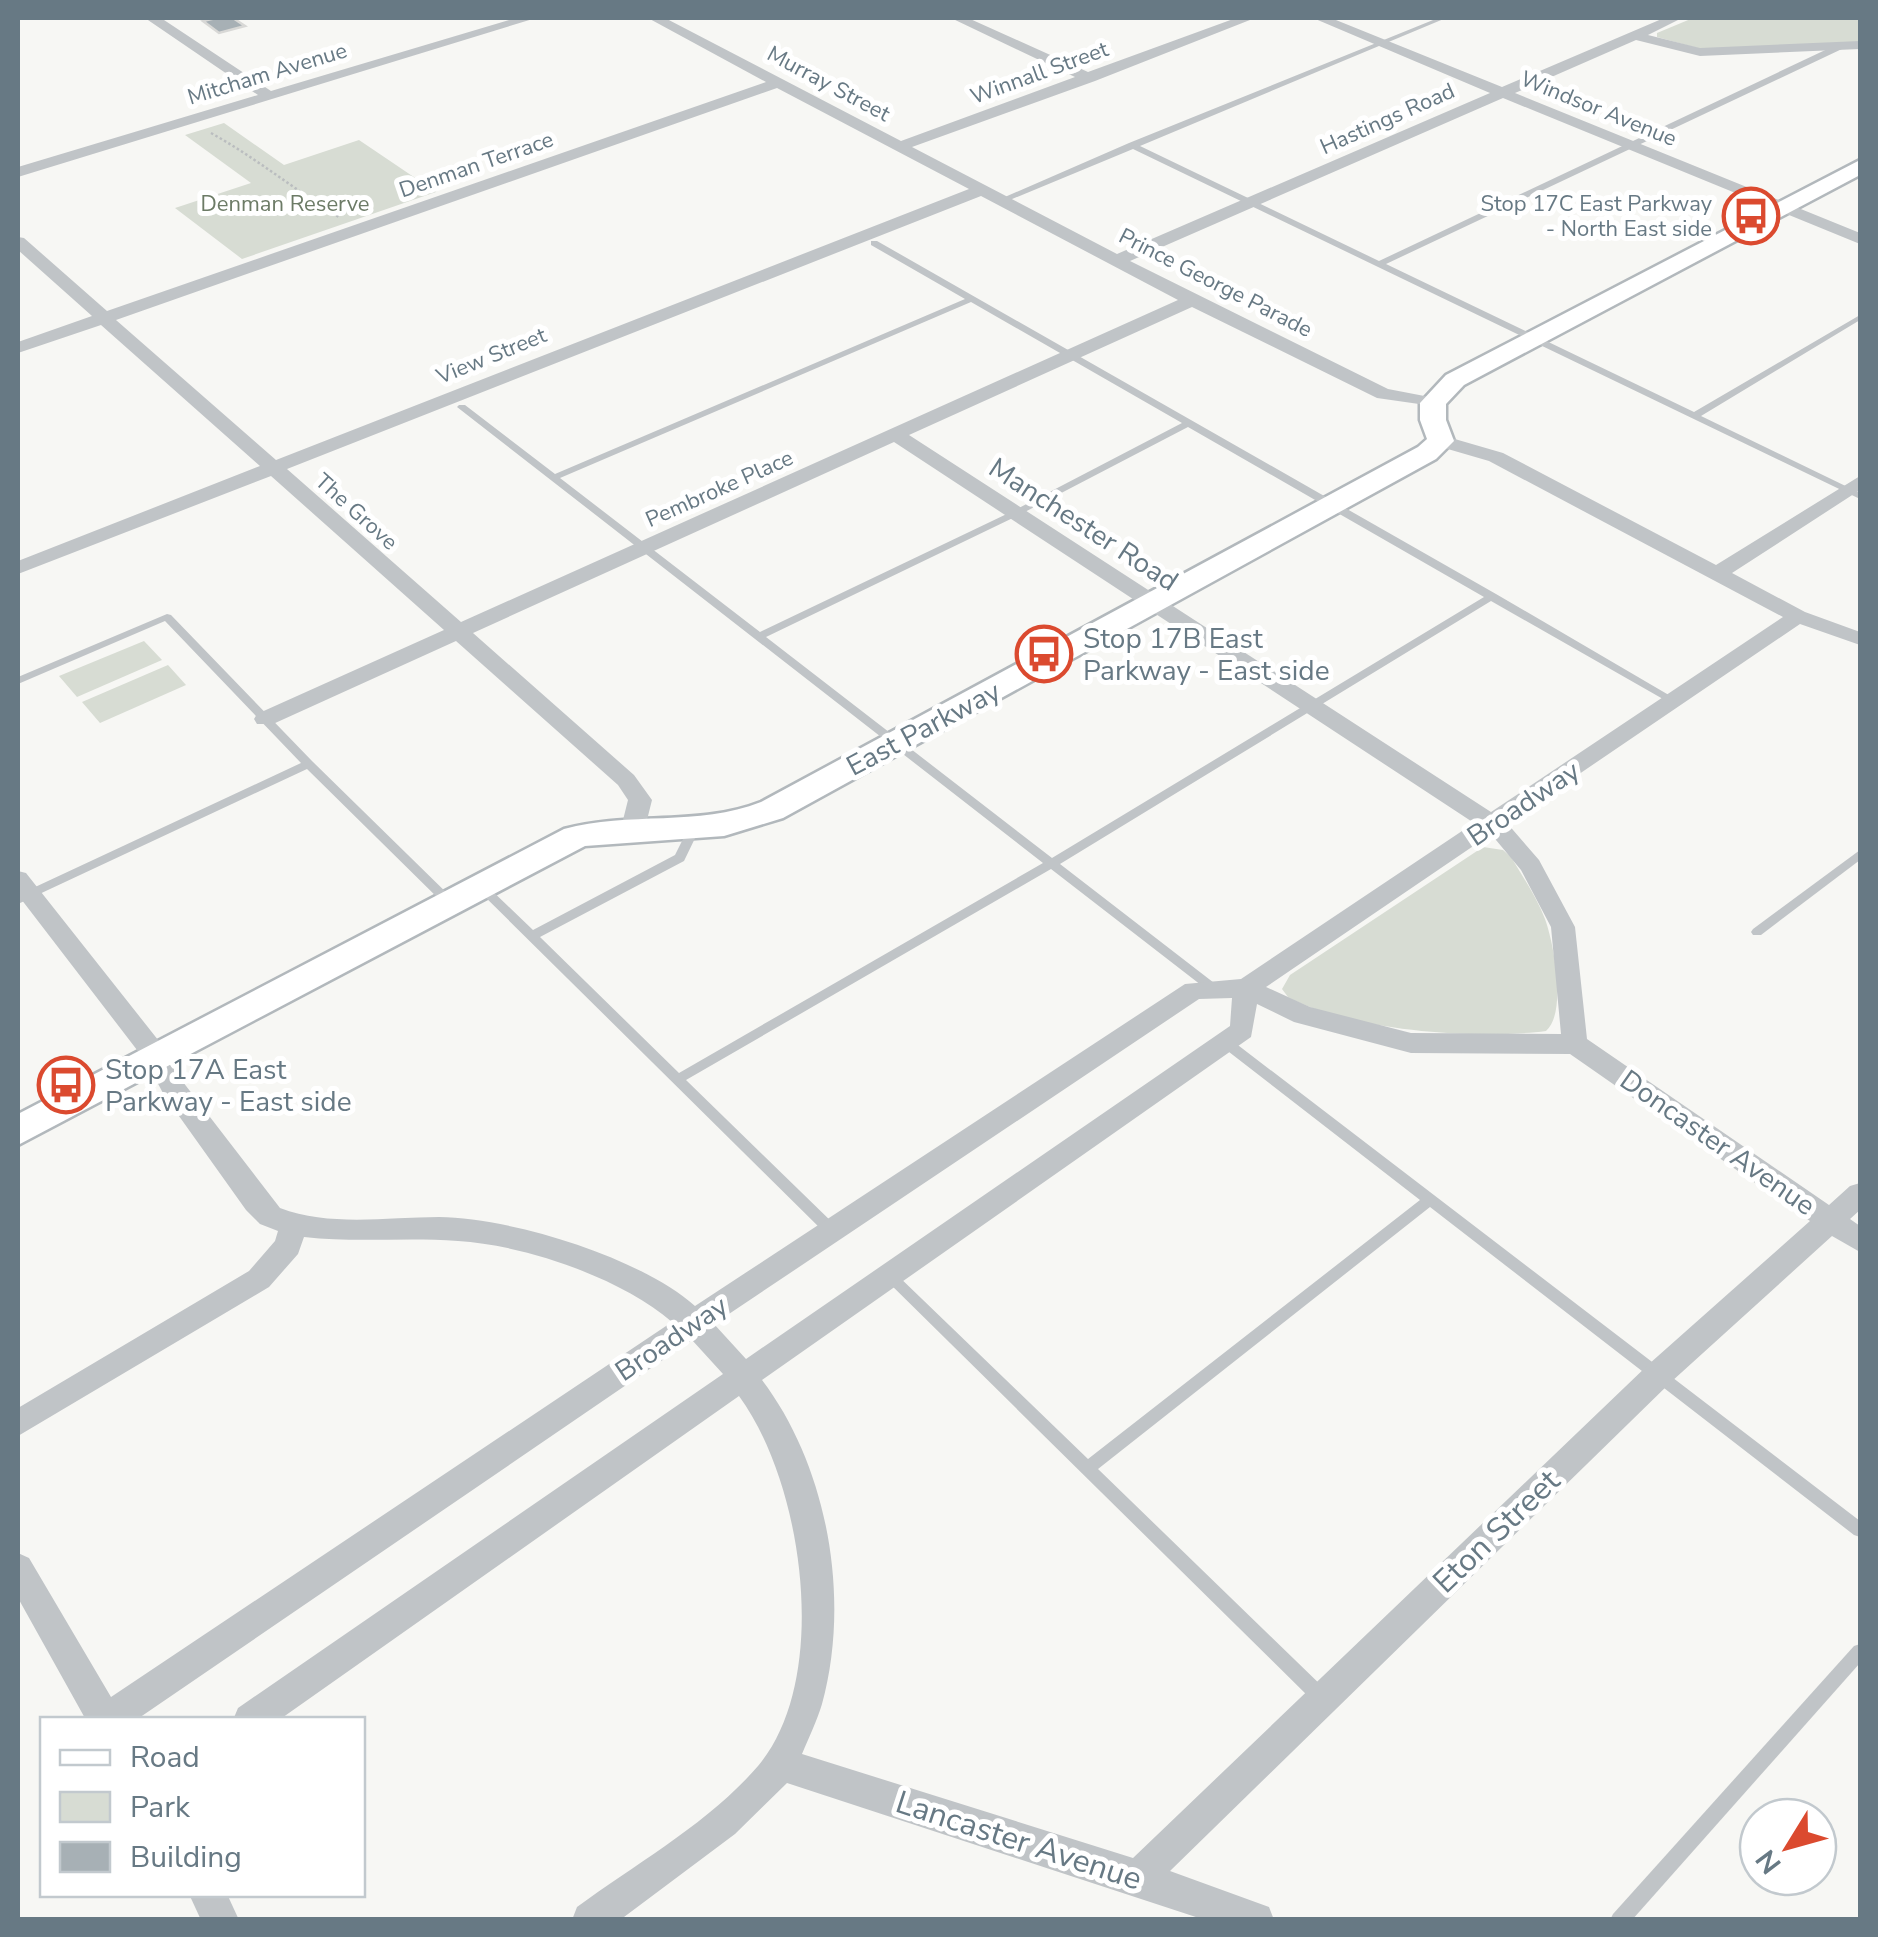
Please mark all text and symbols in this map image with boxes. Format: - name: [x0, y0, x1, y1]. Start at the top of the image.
- street label: Winnall Street: [966, 34, 1113, 112]
- street label: Mitcham Avenue: [184, 35, 351, 112]
- street label: Murray Street: [762, 39, 896, 129]
- street label: Windsor Avenue: [1516, 64, 1681, 154]
- street label: Hastings Road: [1315, 76, 1460, 162]
- street label: Denman Terrace: [395, 124, 558, 205]
- bus stop icon: Stop 17C East Parkway - North East side: [1721, 186, 1781, 246]
- park label: Denman Reserve: [200, 189, 370, 219]
- place label: Stop 17C East Parkway - North East side: [1480, 189, 1713, 244]
- street label: Prince George Parade: [1114, 221, 1317, 345]
- street label: View Street: [431, 320, 551, 392]
- street label: Pembroke Place: [641, 443, 798, 535]
- street label: Manchester Road: [981, 449, 1186, 600]
- street label: The Grove: [308, 467, 404, 557]
- place label: Stop 17B East Parkway - East side: [1083, 620, 1330, 690]
- bus stop icon: Stop 17B East Parkway - East side: [1014, 624, 1074, 684]
- street label: East Parkway: [840, 672, 1008, 785]
- street label: Broadway: [1460, 752, 1588, 855]
- place label: Stop 17A East Parkway - East side: [105, 1051, 352, 1121]
- bus stop icon: Stop 17A East Parkway - East side: [36, 1055, 96, 1115]
- street label: Doncaster Avenue: [1612, 1061, 1823, 1224]
- street label: Broadway: [608, 1287, 736, 1390]
- street label: Eton Street: [1423, 1459, 1570, 1603]
- legend: [40, 1717, 365, 1897]
- text: Road: [130, 1737, 200, 1778]
- street label: Lancaster Avenue: [890, 1780, 1147, 1900]
- text: Park: [130, 1787, 191, 1828]
- north arrow: [1738, 1797, 1838, 1897]
- text: Building: [130, 1837, 242, 1878]
- text: N: [1747, 1842, 1790, 1881]

